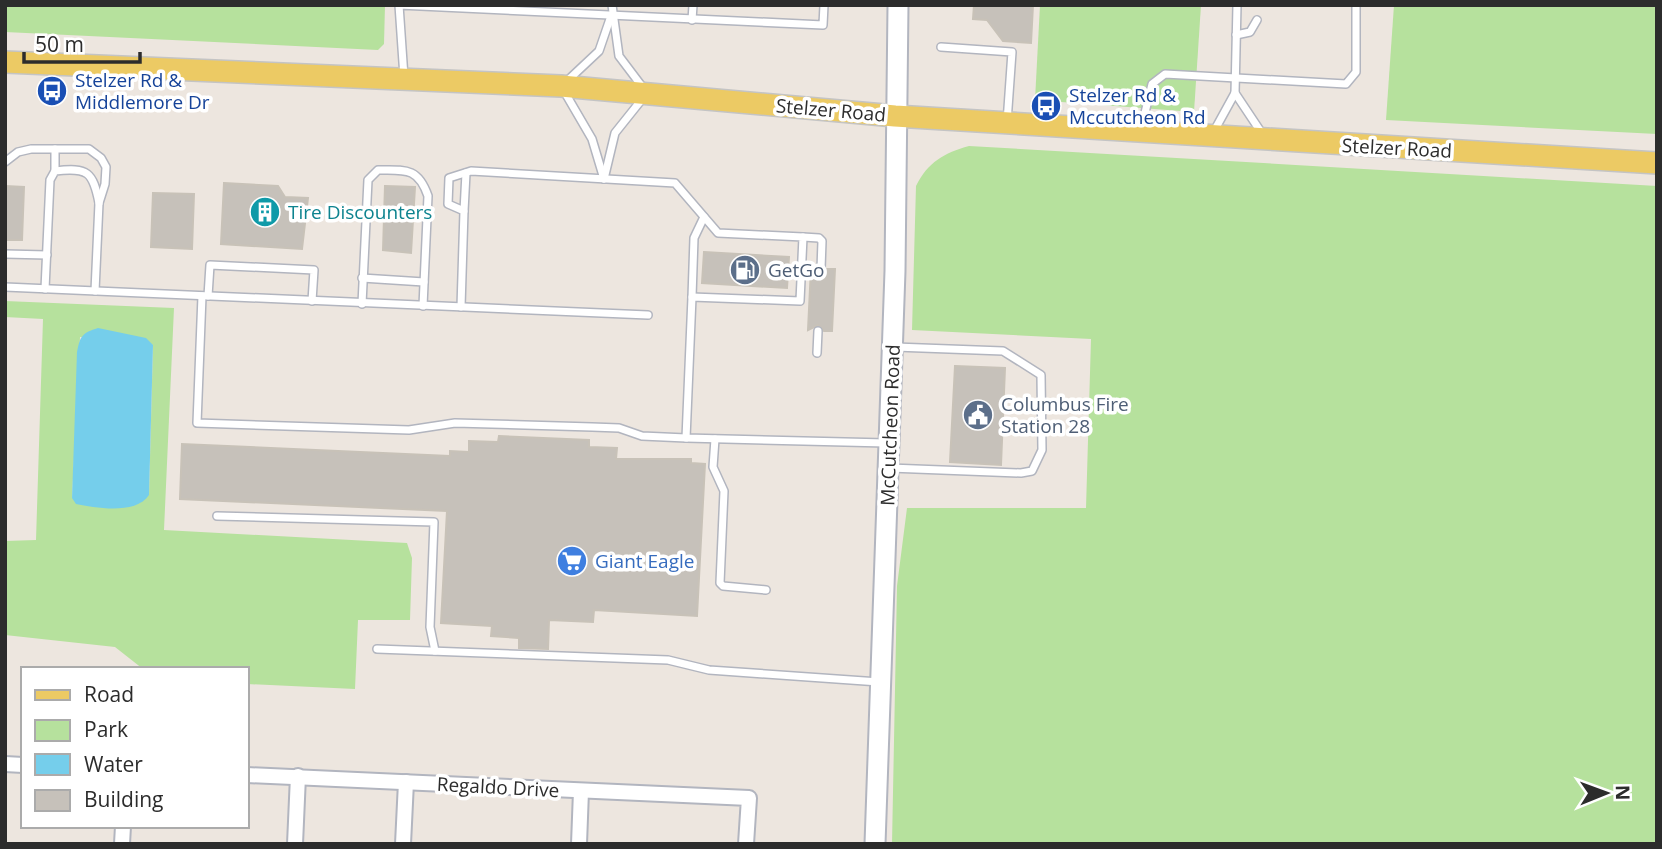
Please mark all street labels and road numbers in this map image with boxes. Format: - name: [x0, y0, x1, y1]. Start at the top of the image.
- street label: Stelzer Road: [775, 92, 887, 128]
- street label: Stelzer Road: [1341, 132, 1453, 164]
- street label: McCutcheon Road: [874, 344, 906, 506]
- street label: Regaldo Drive: [436, 771, 560, 803]

